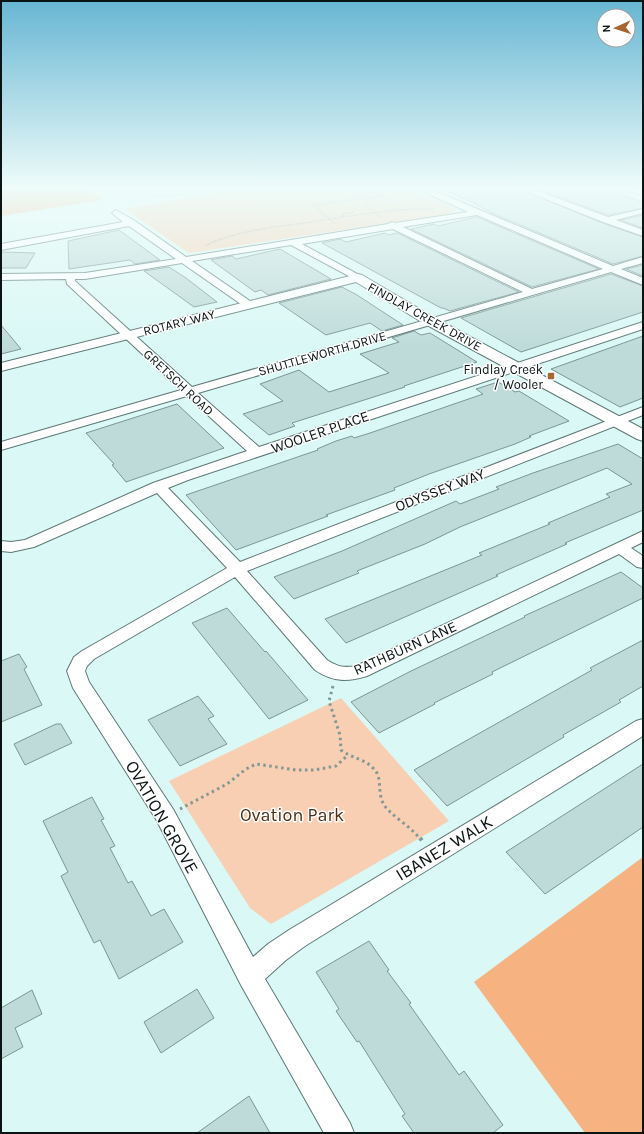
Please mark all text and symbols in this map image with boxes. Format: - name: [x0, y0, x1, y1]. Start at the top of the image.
- north arrow: [596, 8, 636, 48]
- text: N: [600, 24, 613, 33]
- street label: FINDLAY CREEK DRIVE: [365, 279, 484, 354]
- street label: ROTARY WAY: [142, 306, 217, 339]
- street label: SHUTTLEWORTH DRIVE: [256, 328, 388, 379]
- street label: GRETSCH ROAD: [141, 346, 217, 419]
- place label: Findlay Creek / Wooler: [463, 362, 543, 392]
- marker: Findlay Creek / Wooler: [546, 371, 556, 381]
- street label: WOOLER PLACE: [269, 407, 371, 457]
- street label: ODYSSEY WAY: [393, 464, 488, 515]
- street label: RATHBURN LANE: [351, 617, 459, 679]
- street label: OVATION GROVE: [121, 756, 203, 878]
- park label: Ovation Park: [240, 804, 344, 826]
- street label: IBANEZ WALK: [392, 810, 496, 886]

